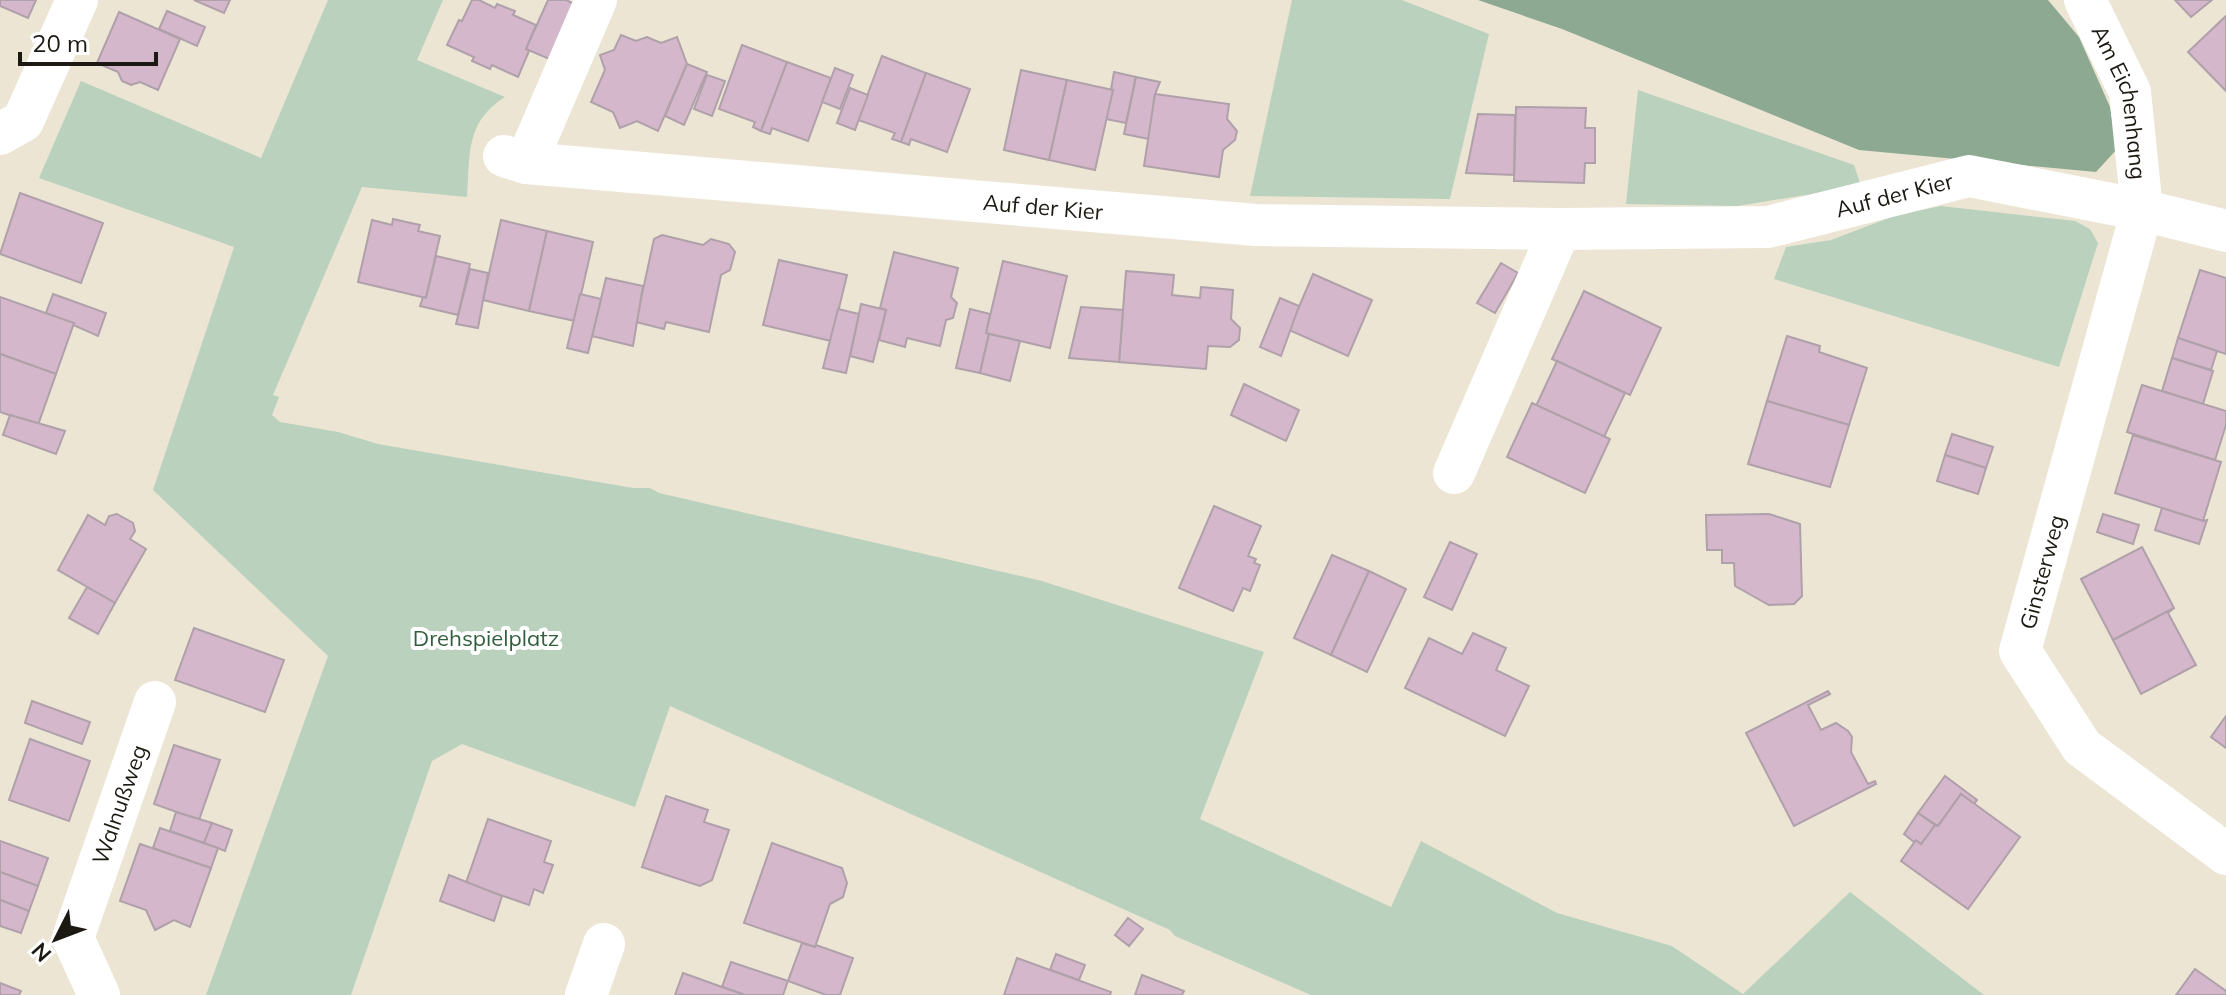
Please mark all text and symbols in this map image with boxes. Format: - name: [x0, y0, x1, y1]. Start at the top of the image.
- scale bar: [20, 16, 156, 66]
- street label: Am Eichenhang: [2086, 21, 2153, 181]
- text: 20 m: [32, 28, 88, 58]
- street label: Auf der Kier: [1833, 167, 1956, 223]
- street label: Auf der Kier: [982, 188, 1104, 226]
- street label: Ginsterweg: [2013, 512, 2071, 632]
- park label: Drehspielplatz: [413, 624, 559, 652]
- street label: Walnußweg: [86, 741, 153, 868]
- north arrow: [16, 899, 96, 979]
- text: N: [25, 937, 57, 968]

